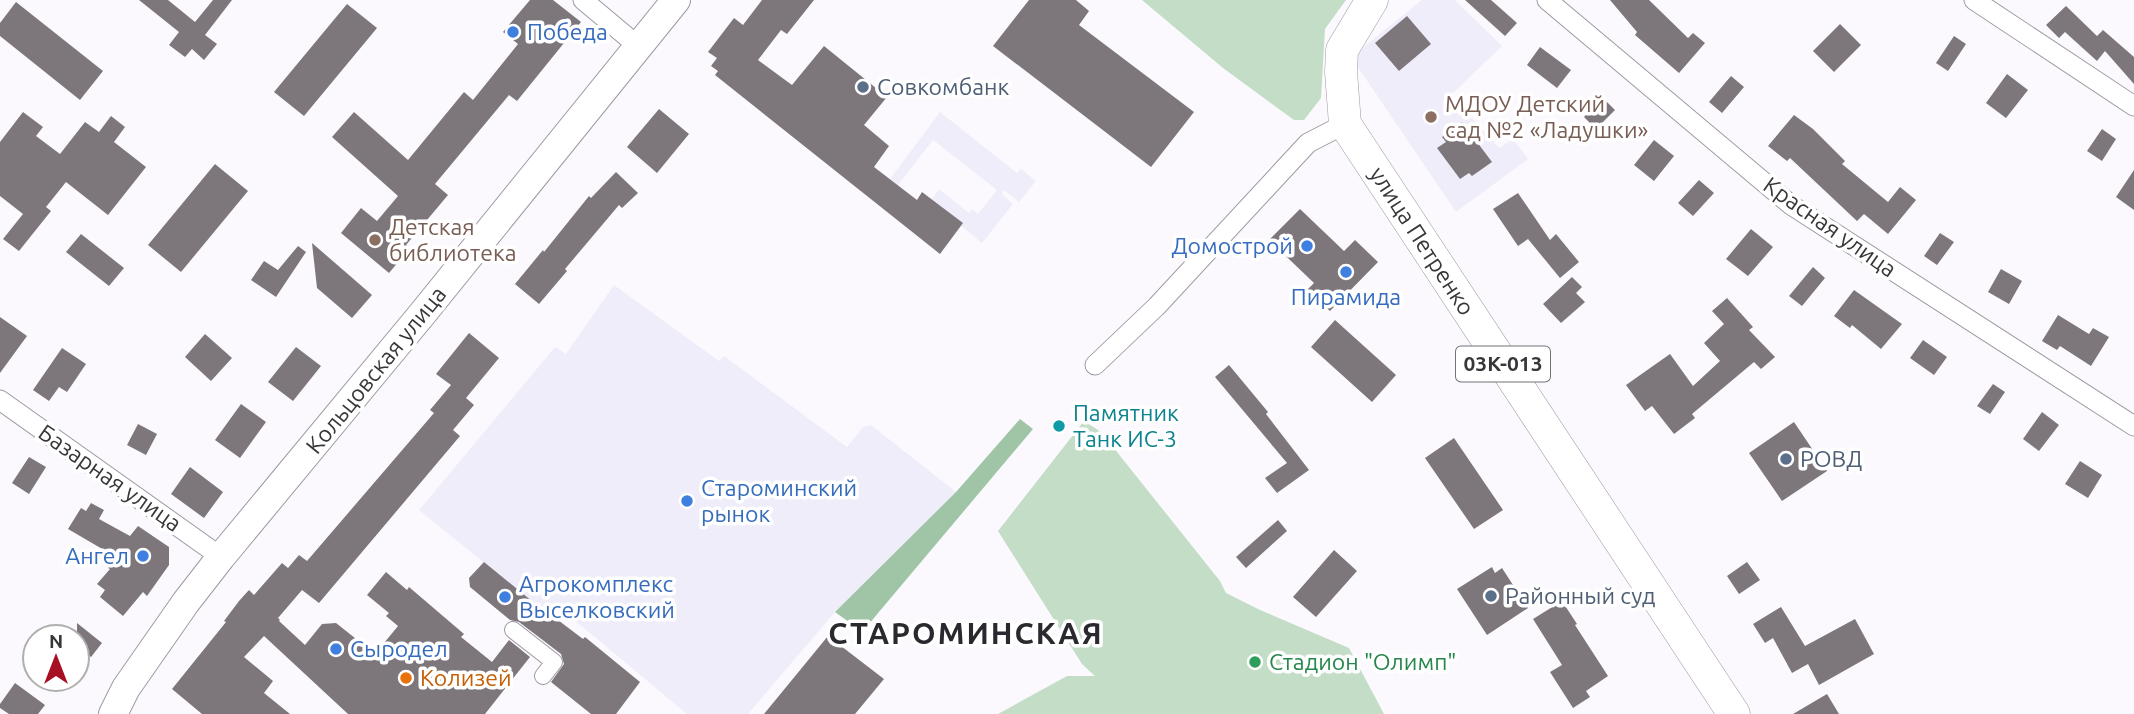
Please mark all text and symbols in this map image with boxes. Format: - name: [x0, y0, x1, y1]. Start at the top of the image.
- place label: Победа: [527, 19, 608, 44]
- marker: Победа: [505, 24, 521, 40]
- place label: Совкомбанк: [877, 74, 1009, 99]
- marker: Совкомбанк: [855, 79, 871, 95]
- place label: МДОУ Детский сад №2 «Ладушки»: [1445, 91, 1648, 142]
- marker: МДОУ Детский сад №2 «Ладушки»: [1423, 109, 1439, 125]
- street label: улица Петренко: [1365, 162, 1480, 319]
- street label: Красная улица: [1759, 172, 1901, 282]
- place label: Детская библиотека: [389, 214, 517, 265]
- marker: Детская библиотека: [367, 232, 383, 248]
- place label: Домострой: [1172, 233, 1293, 258]
- marker: Домострой: [1299, 238, 1315, 254]
- marker: Пирамида: [1338, 264, 1354, 280]
- street label: Кольцовская улица: [301, 281, 450, 458]
- place label: Пирамида: [1291, 284, 1401, 309]
- road number: 03К-013: [1456, 346, 1550, 382]
- place label: Памятник Танк ИС-3: [1073, 400, 1179, 451]
- marker: Памятник Танк ИС-3: [1051, 418, 1067, 434]
- street label: Базарная улица: [34, 419, 186, 536]
- place label: РОВД: [1800, 446, 1862, 471]
- marker: РОВД: [1778, 451, 1794, 467]
- place label: Староминский рынок: [701, 475, 857, 526]
- marker: Староминский рынок: [679, 493, 695, 509]
- place label: Ангел: [65, 543, 129, 568]
- marker: Ангел: [135, 548, 151, 564]
- place label: Агрокомплекс Выселковский: [519, 571, 675, 622]
- place label: Районный суд: [1505, 583, 1655, 608]
- marker: Районный суд: [1483, 588, 1499, 604]
- marker: Агрокомплекс Выселковский: [497, 589, 513, 605]
- district label: СТАРОМИНСКАЯ: [828, 616, 1104, 650]
- north arrow: [21, 623, 91, 693]
- text: N: [49, 630, 63, 652]
- place label: Сыродел: [350, 636, 448, 661]
- marker: Сыродел: [328, 641, 344, 657]
- place label: Стадион "Олимп": [1269, 649, 1457, 674]
- marker: Стадион "Олимп": [1247, 654, 1263, 670]
- place label: Колизей: [420, 665, 512, 690]
- marker: Колизей: [398, 670, 414, 686]

